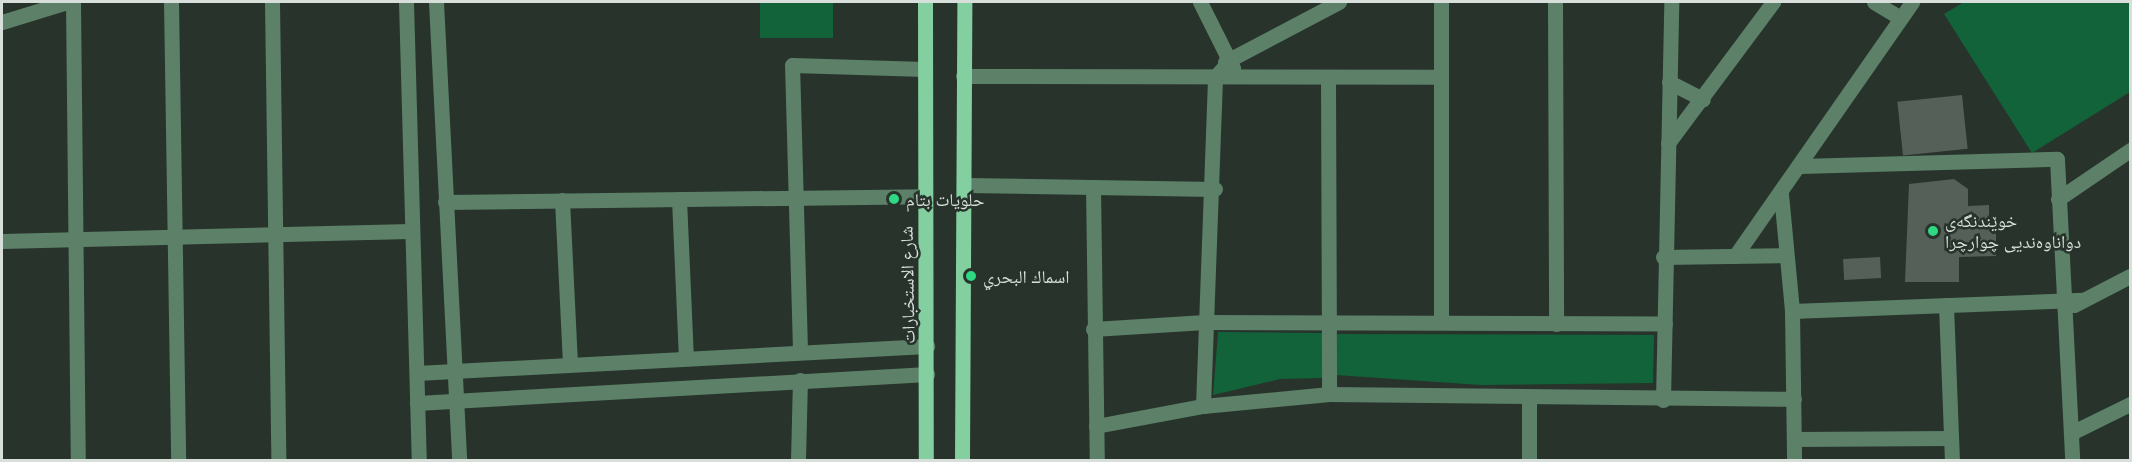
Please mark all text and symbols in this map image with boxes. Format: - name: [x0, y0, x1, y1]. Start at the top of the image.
- place label: حلويات بتام: [906, 188, 984, 210]
- marker: حلويات بتام: [887, 192, 901, 206]
- place label: خوێندنگەی دواناوەندیی چوارچرا: [1945, 210, 2081, 252]
- marker: خوێندنگەی دواناوەندیی چوارچرا: [1926, 224, 1940, 238]
- street label: شارع الاستخبارات: [895, 226, 919, 344]
- place label: اسماك البحري: [983, 265, 1070, 287]
- marker: اسماك البحري: [964, 269, 978, 283]

